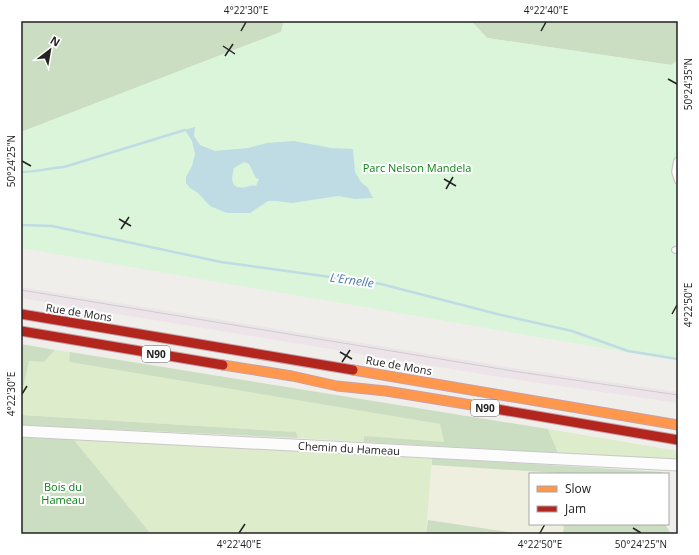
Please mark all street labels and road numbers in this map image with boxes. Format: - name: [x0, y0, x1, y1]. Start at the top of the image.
- street label: Rue de Mons: [45, 299, 113, 325]
- road number: N90: [142, 346, 170, 362]
- street label: Rue de Mons: [365, 352, 433, 378]
- road number: N90: [471, 400, 499, 416]
- street label: Chemin du Hameau: [298, 438, 400, 458]

